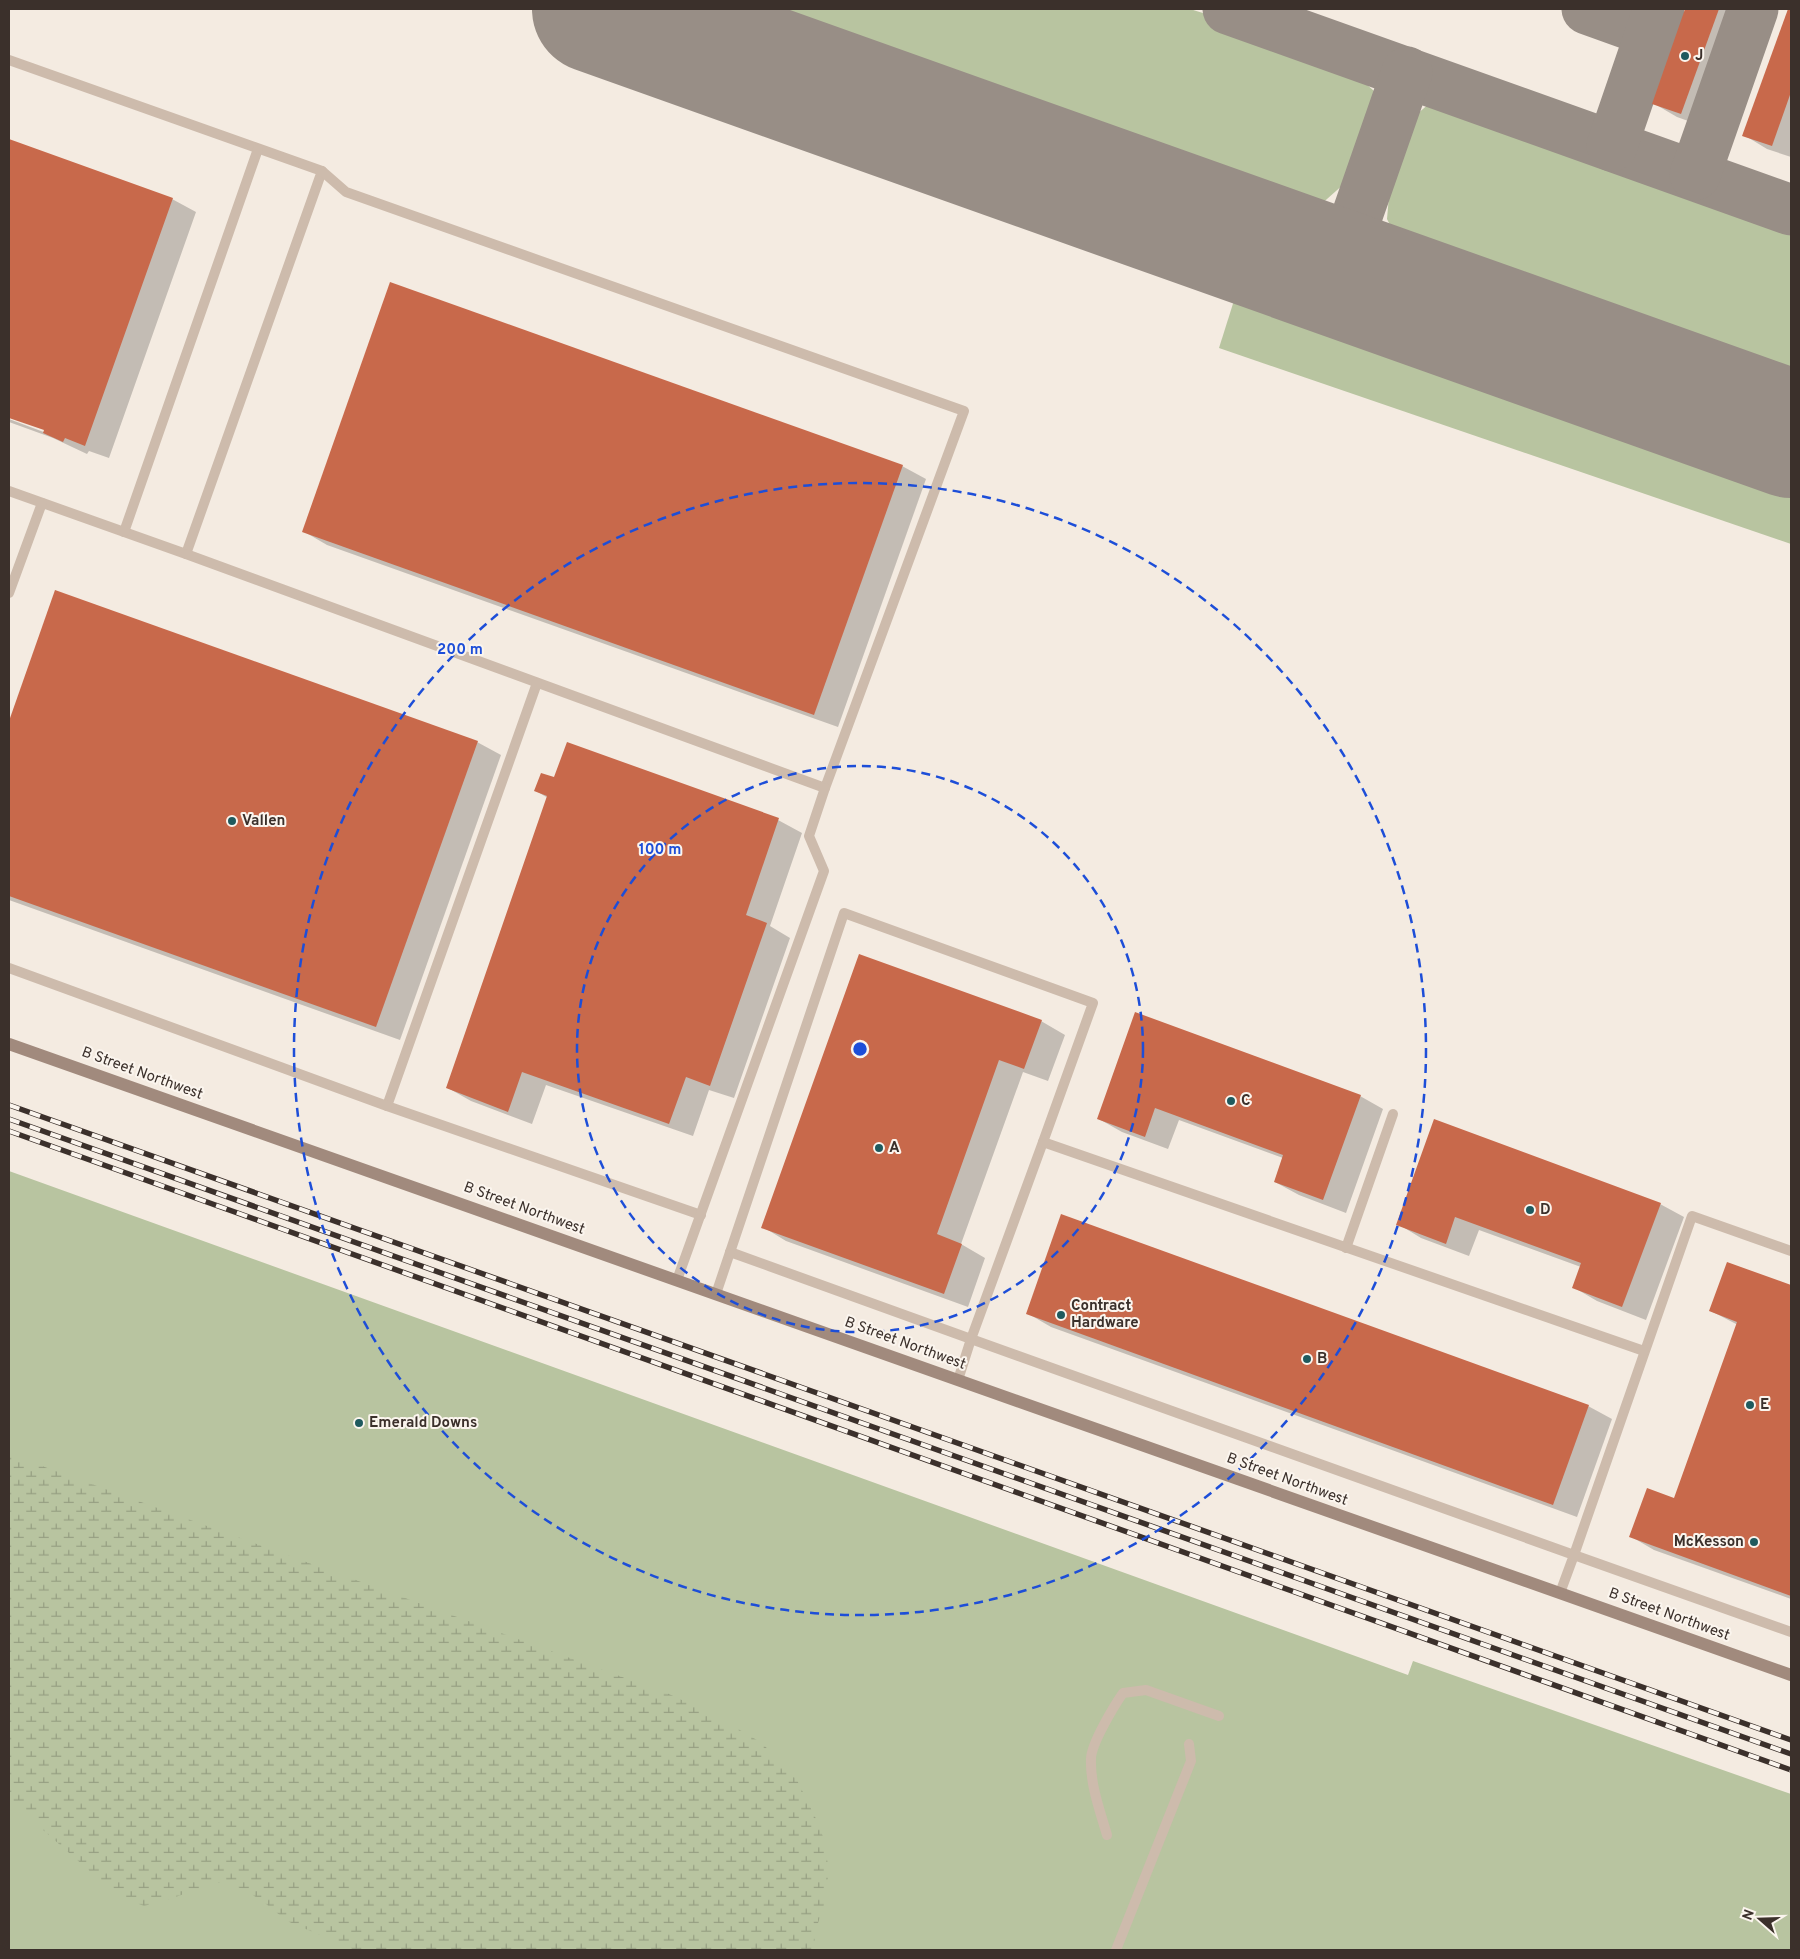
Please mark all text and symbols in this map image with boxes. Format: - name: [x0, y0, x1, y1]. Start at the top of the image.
- place label: J: [1695, 47, 1703, 66]
- marker: J: [1679, 50, 1691, 62]
- text: 200 m: [437, 641, 483, 660]
- place label: Vallen: [242, 812, 285, 831]
- marker: Vallen: [226, 815, 238, 827]
- text: 100 m: [639, 841, 681, 860]
- centre of rings: [851, 1040, 869, 1058]
- street label: B Street Northwest: [79, 1043, 205, 1105]
- place label: C: [1241, 1092, 1251, 1111]
- marker: C: [1225, 1095, 1237, 1107]
- place label: A: [889, 1139, 900, 1158]
- marker: A: [873, 1142, 885, 1154]
- street label: B Street Northwest: [461, 1178, 587, 1240]
- place label: D: [1540, 1201, 1551, 1220]
- marker: D: [1524, 1204, 1536, 1216]
- place label: Contract Hardware: [1071, 1297, 1139, 1333]
- marker: Contract Hardware: [1055, 1309, 1067, 1321]
- street label: B Street Northwest: [842, 1313, 968, 1375]
- place label: B: [1317, 1350, 1327, 1369]
- marker: B: [1301, 1353, 1313, 1365]
- place label: E: [1760, 1396, 1769, 1415]
- marker: E: [1744, 1399, 1756, 1411]
- place label: Emerald Downs: [369, 1414, 477, 1433]
- marker: Emerald Downs: [353, 1417, 365, 1429]
- street label: B Street Northwest: [1224, 1449, 1350, 1511]
- place label: McKesson: [1674, 1533, 1744, 1552]
- marker: McKesson: [1748, 1536, 1760, 1548]
- street label: B Street Northwest: [1606, 1584, 1732, 1646]
- north arrow: [1735, 1894, 1785, 1944]
- text: N: [1739, 1907, 1759, 1923]

